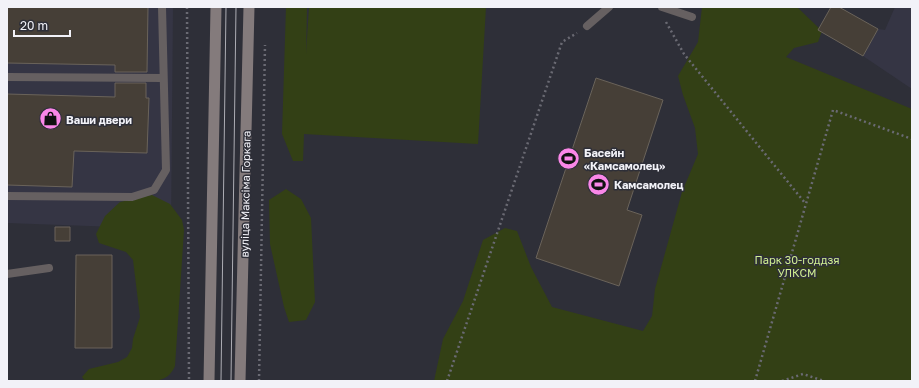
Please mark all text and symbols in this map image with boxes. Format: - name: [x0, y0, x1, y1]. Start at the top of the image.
- scale bar: [14, 12, 70, 38]
- text: 20 m: [20, 18, 48, 33]
- shop icon: Ваши двери: [38, 106, 64, 132]
- place label: Ваши двери: [66, 113, 132, 126]
- street label: вуліца Максіма Горкага: [237, 131, 253, 257]
- sports icon: Басейн «Камсамолец»: [556, 145, 582, 171]
- place label: Басейн «Камсамолец»: [584, 146, 665, 172]
- sports icon: Камсамолец: [585, 171, 611, 197]
- place label: Камсамолец: [614, 178, 683, 191]
- park label: Парк 30-годдзя УЛКСМ: [755, 253, 839, 279]

